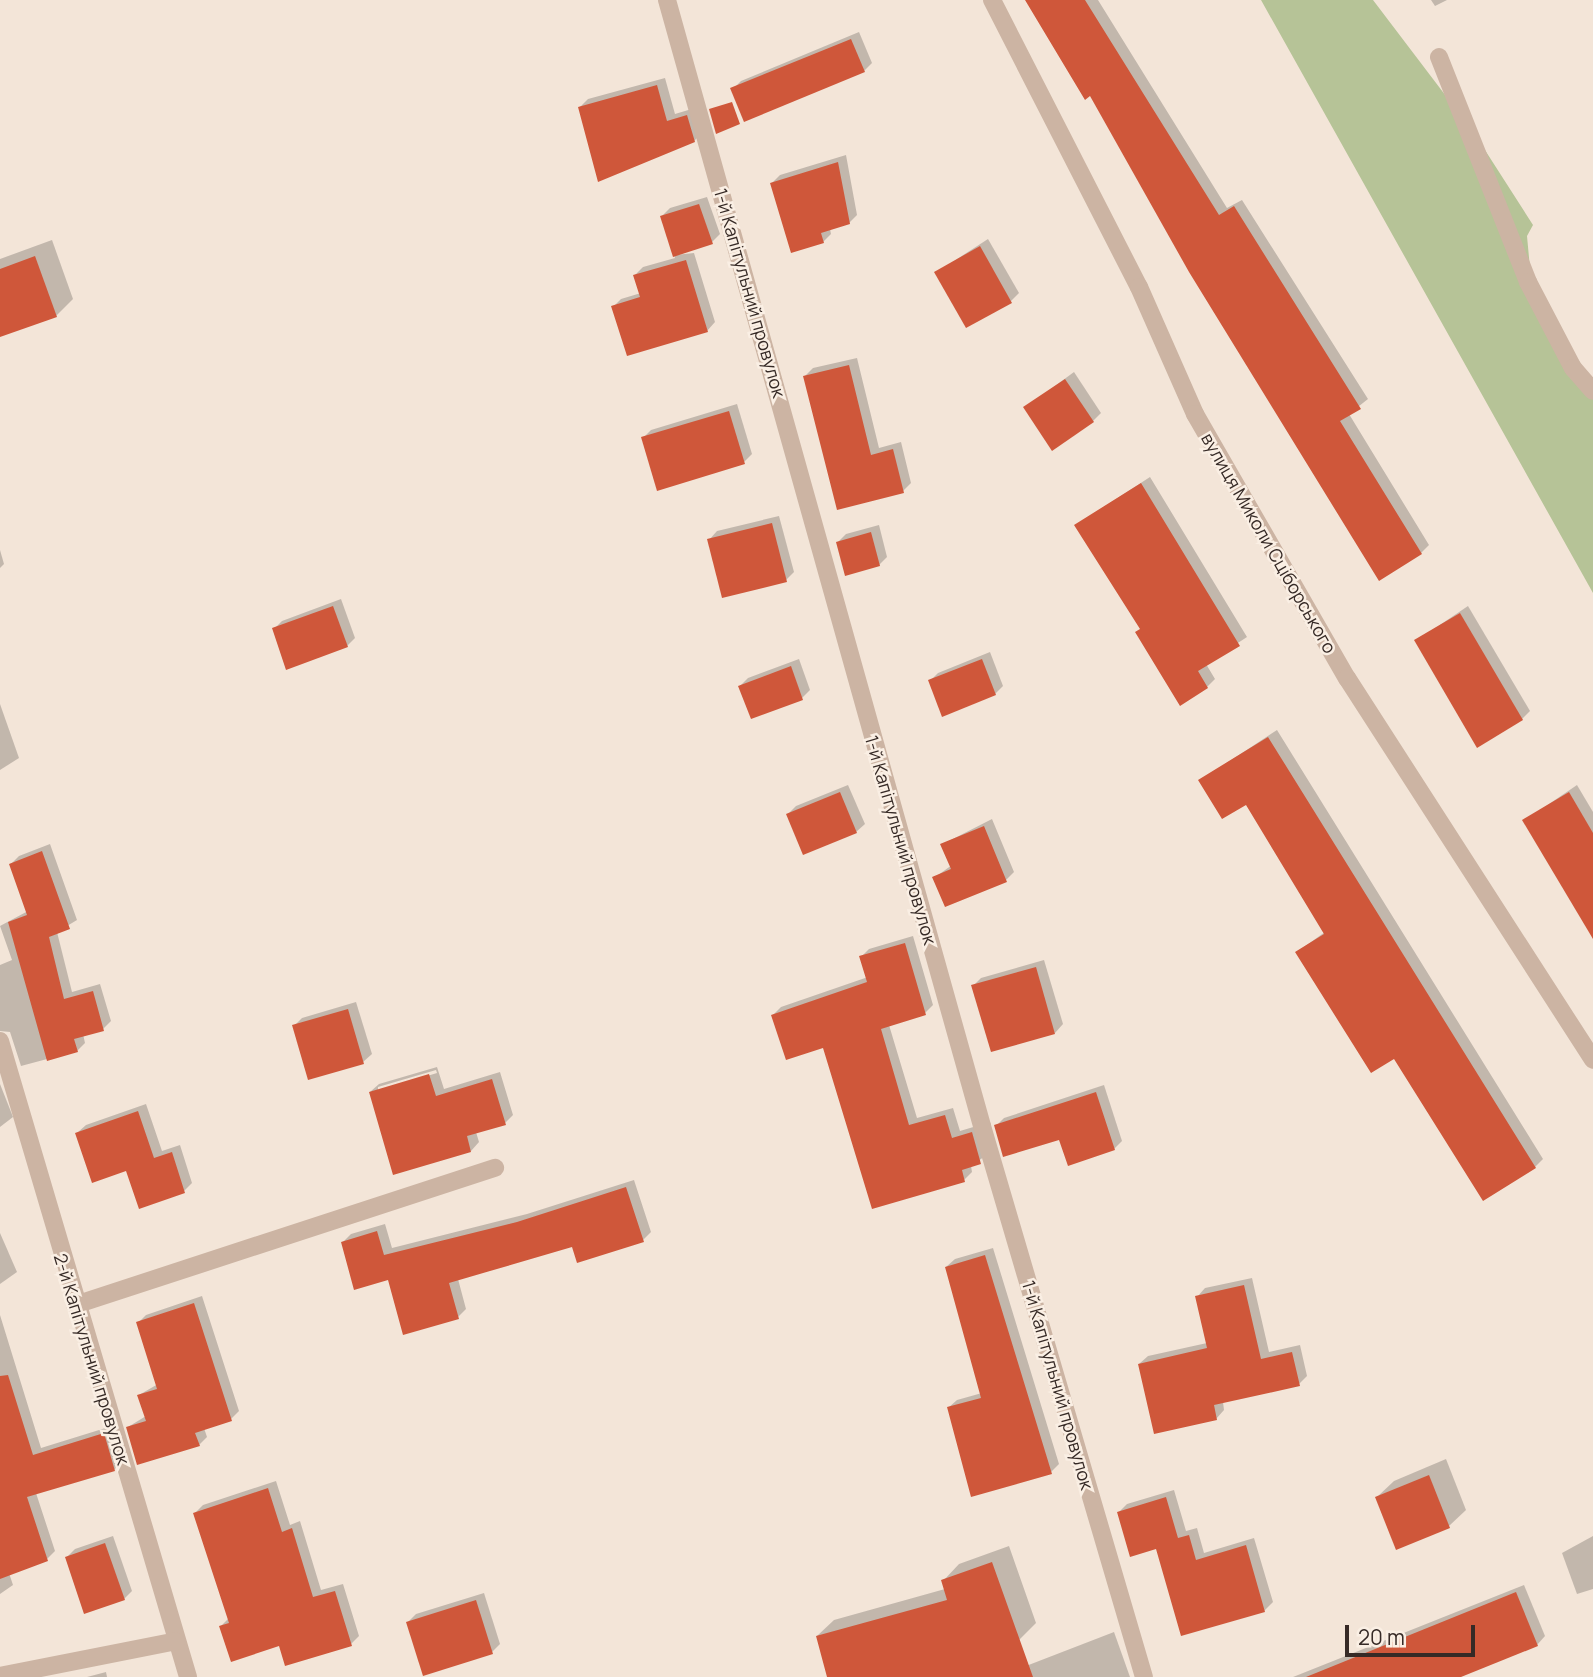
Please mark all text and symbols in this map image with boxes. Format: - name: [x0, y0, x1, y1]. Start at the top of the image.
- street label: 1-й Капітульний провулок: [710, 186, 790, 400]
- street label: вулиця Миколи Сціборського: [1197, 429, 1341, 657]
- street label: 1-й Капітульний провулок: [861, 733, 941, 947]
- street label: 2-й Капітульний провулок: [50, 1251, 134, 1467]
- street label: 1-й Капітульний провулок: [1018, 1278, 1098, 1492]
- scale bar: [1348, 1610, 1478, 1654]
- text: 20 m: [1358, 1623, 1405, 1651]

